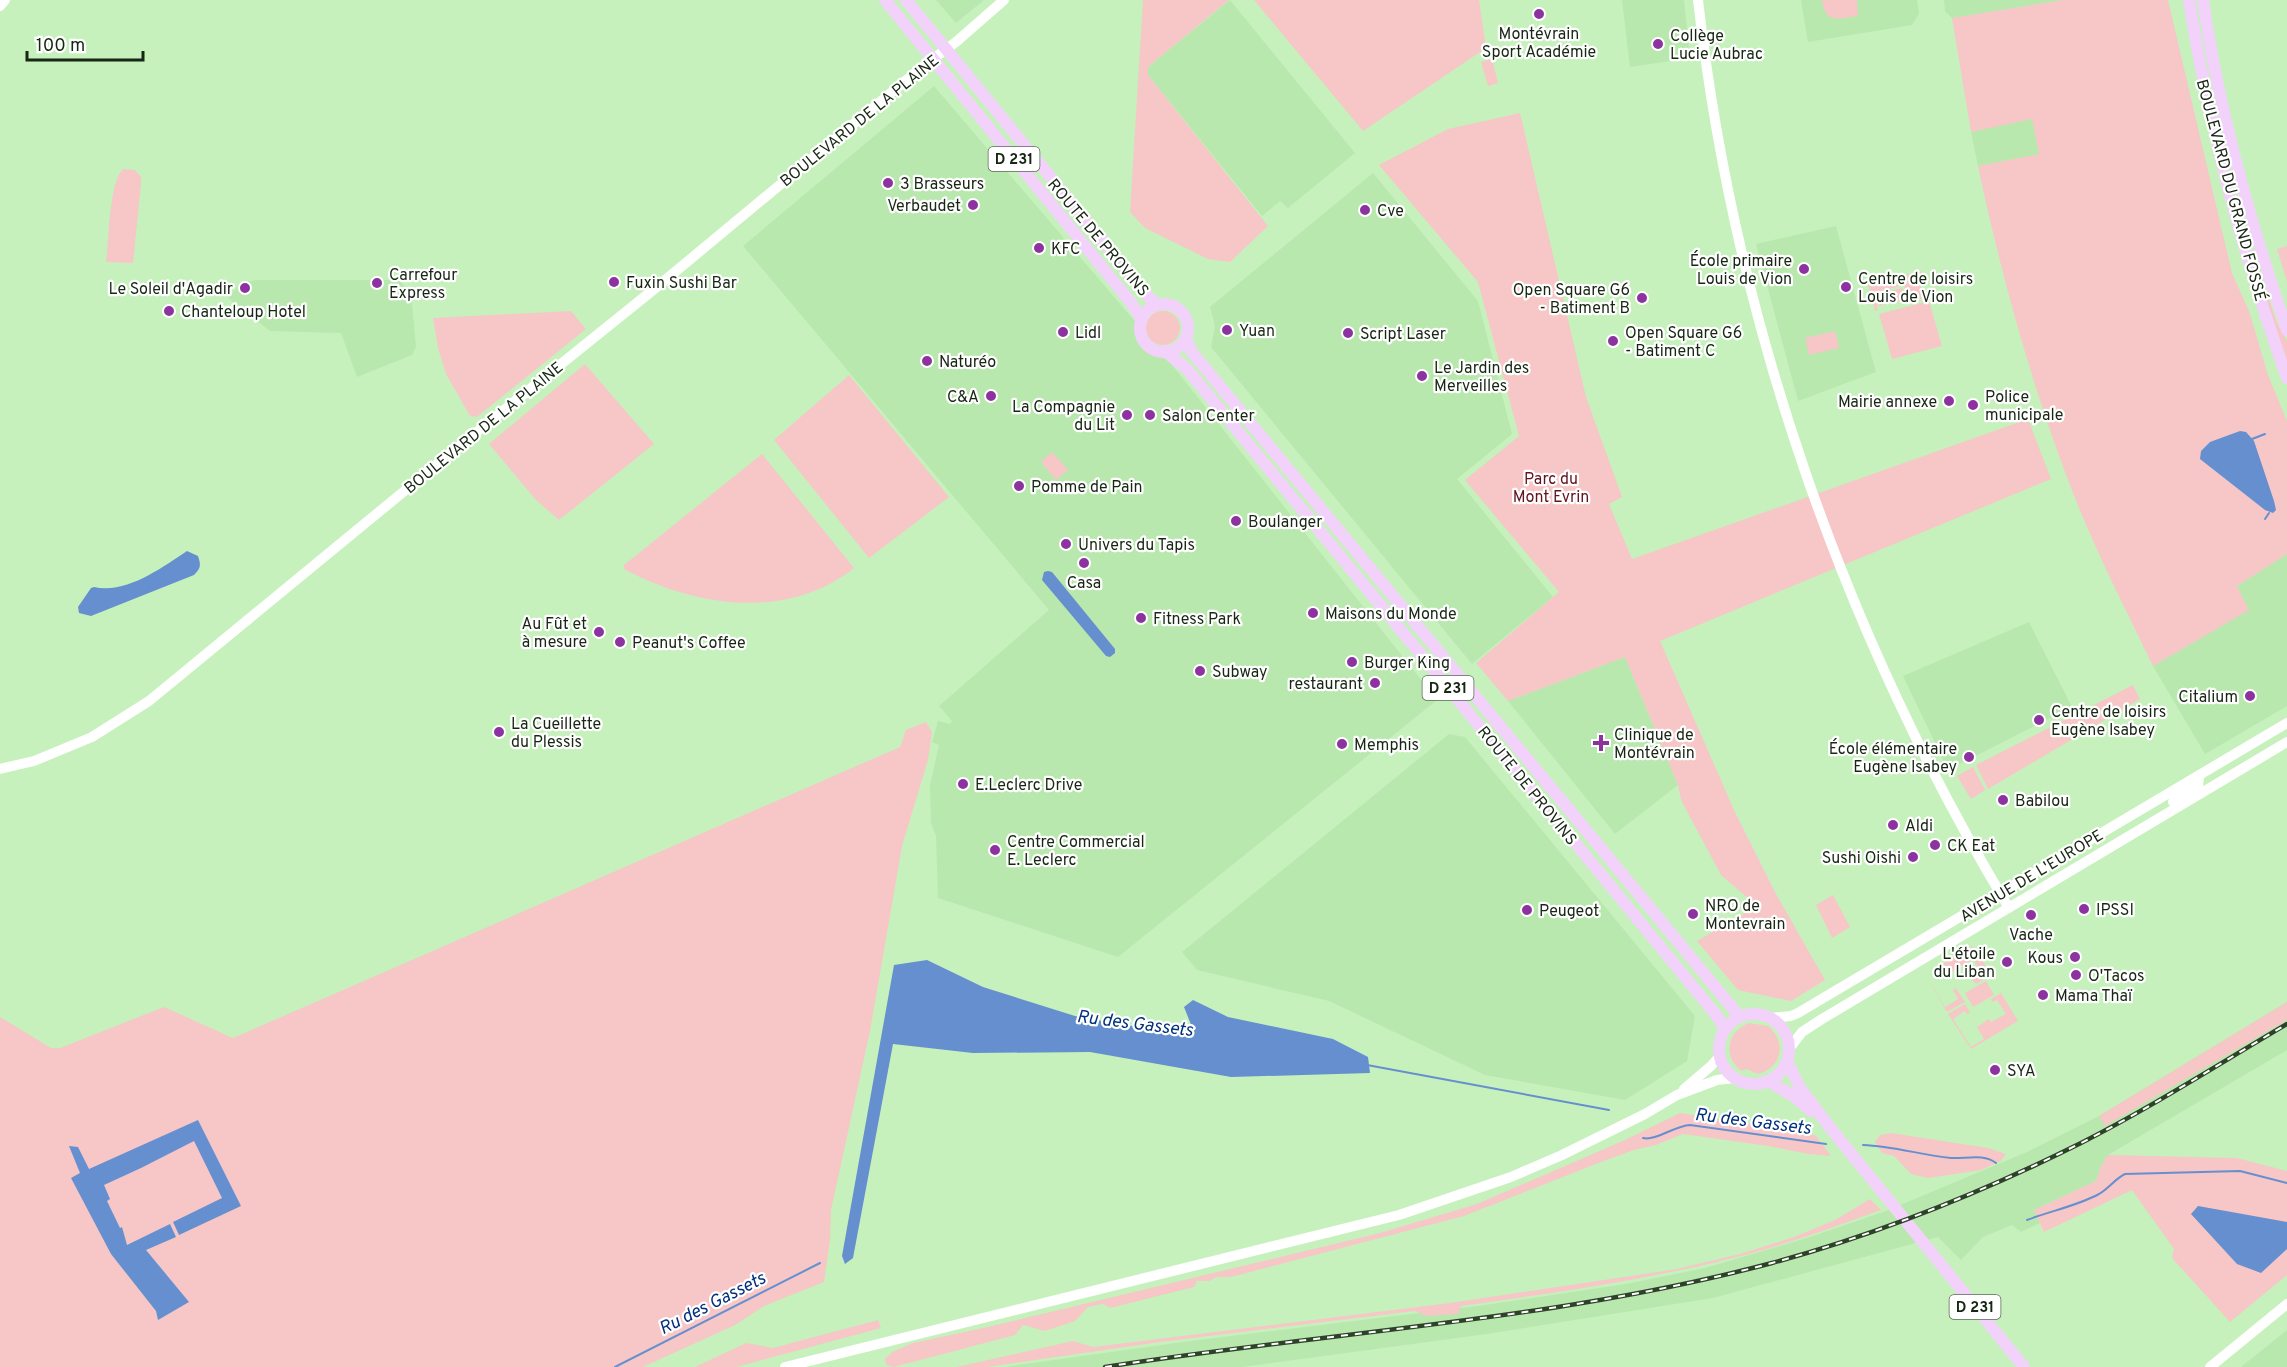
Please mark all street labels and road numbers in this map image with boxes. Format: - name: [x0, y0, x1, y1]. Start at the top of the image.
- street label: BOULEVARD DE LA PLAINE: [777, 51, 944, 192]
- street label: BOULEVARD DU GRAND FOSSÉ: [2191, 77, 2271, 304]
- road number: D 231: [988, 147, 1040, 171]
- street label: ROUTE DE PROVINS: [1042, 175, 1153, 301]
- street label: BOULEVARD DE LA PLAINE: [401, 358, 568, 499]
- road number: D 231: [1422, 676, 1474, 700]
- street label: ROUTE DE PROVINS: [1472, 723, 1581, 850]
- street label: AVENUE DE L'EUROPE: [1957, 826, 2107, 927]
- road number: D 231: [1950, 1295, 2000, 1319]

